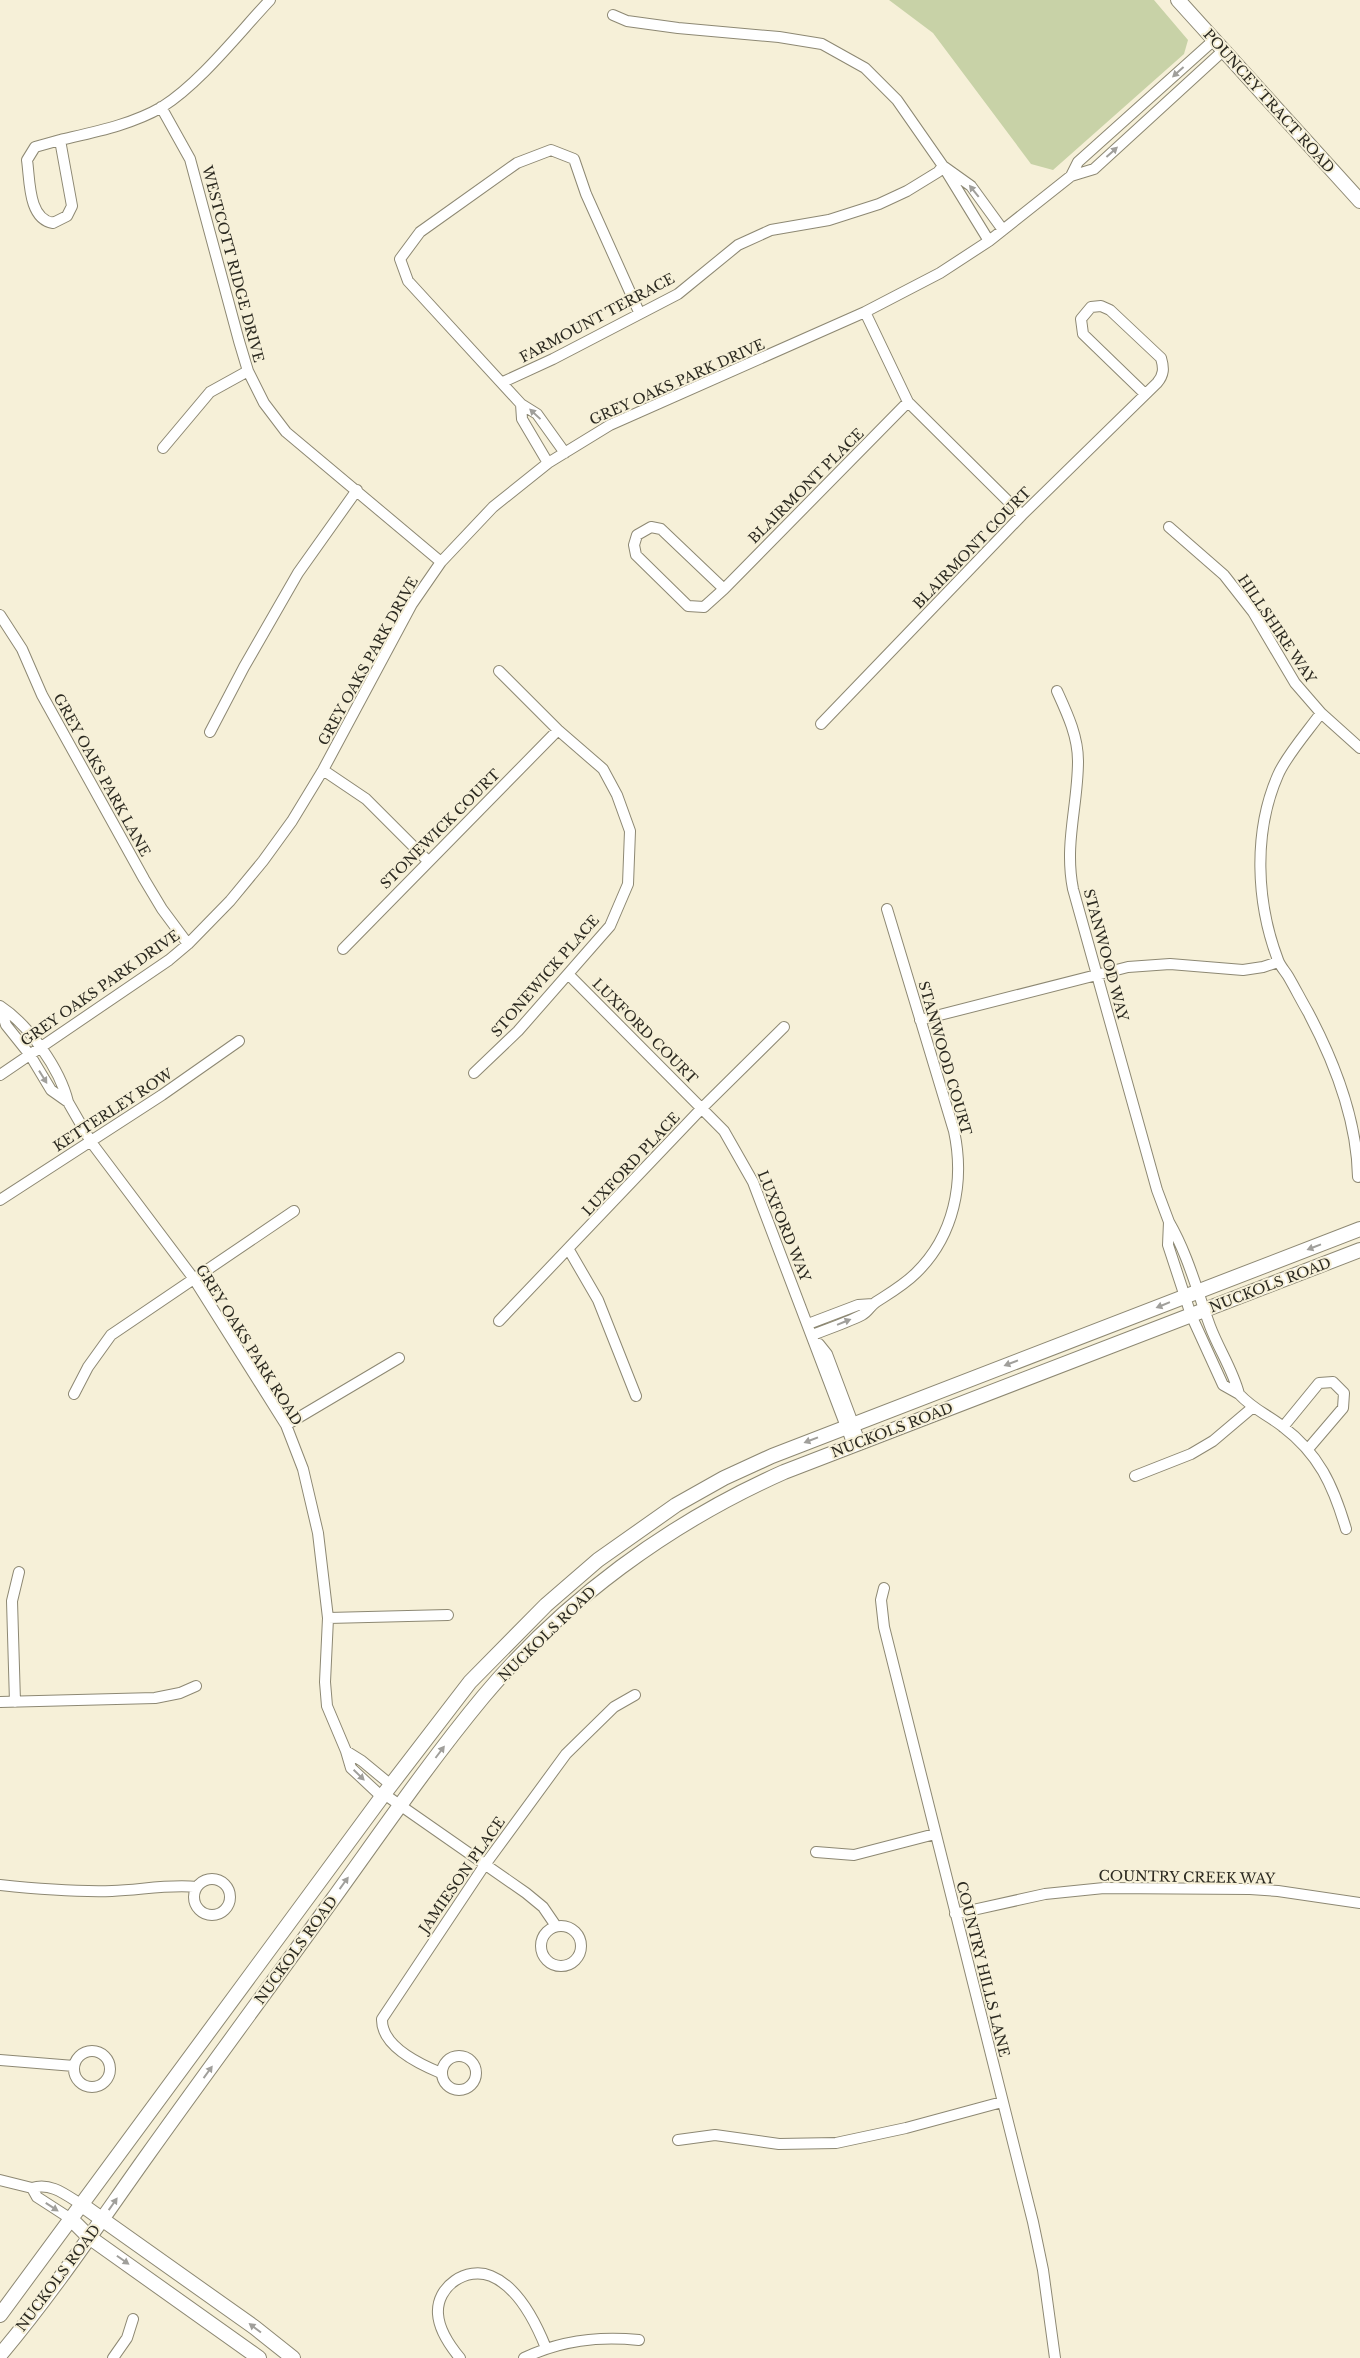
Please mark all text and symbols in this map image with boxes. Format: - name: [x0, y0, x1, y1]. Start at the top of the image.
- street label: POUNCEY TRACT ROAD: [1200, 25, 1338, 177]
- one-way arrow: [1172, 66, 1184, 78]
- one-way arrow: [1106, 146, 1118, 158]
- street label: WESTCOTT RIDGE DRIVE: [198, 163, 268, 364]
- one-way arrow: [968, 185, 979, 198]
- street label: FARMOUNT TERRACE: [516, 269, 678, 367]
- street label: GREY OAKS PARK DRIVE: [587, 335, 767, 429]
- one-way arrow: [529, 409, 542, 420]
- street label: BLAIRMONT PLACE: [745, 425, 867, 547]
- street label: BLAIRMONT COURT: [909, 483, 1035, 613]
- street label: HILLSHIRE WAY: [1234, 571, 1320, 687]
- street label: GREY OAKS PARK DRIVE: [314, 574, 422, 748]
- street label: GREY OAKS PARK LANE: [50, 690, 154, 860]
- street label: STONEWICK COURT: [376, 765, 504, 893]
- street label: STANWOOD WAY: [1080, 887, 1133, 1024]
- street label: STONEWICK PLACE: [487, 911, 603, 1041]
- street label: GREY OAKS PARK DRIVE: [17, 926, 183, 1050]
- street label: LUXFORD COURT: [589, 975, 701, 1087]
- street label: STANWOOD COURT: [914, 979, 976, 1137]
- street label: KETTERLEY ROW: [50, 1064, 177, 1155]
- one-way arrow: [39, 1071, 48, 1084]
- street label: LUXFORD PLACE: [578, 1108, 684, 1220]
- street label: LUXFORD WAY: [754, 1168, 815, 1285]
- one-way arrow: [1307, 1243, 1322, 1251]
- street label: NUCKOLS ROAD: [1206, 1253, 1334, 1317]
- street label: GREY OAKS PARK ROAD: [192, 1261, 306, 1429]
- one-way arrow: [1156, 1301, 1170, 1309]
- one-way arrow: [837, 1318, 851, 1326]
- one-way arrow: [1004, 1360, 1018, 1368]
- street label: NUCKOLS ROAD: [828, 1398, 956, 1462]
- one-way arrow: [803, 1437, 818, 1445]
- street label: NUCKOLS ROAD: [494, 1583, 600, 1685]
- one-way arrow: [435, 1746, 446, 1759]
- one-way arrow: [352, 1769, 364, 1781]
- street label: JAMIESON PLACE: [414, 1813, 509, 1938]
- street label: COUNTRY CREEK WAY: [1099, 1866, 1276, 1888]
- one-way arrow: [339, 1876, 349, 1890]
- street label: COUNTRY HILLS LANE: [952, 1879, 1014, 2059]
- street label: NUCKOLS ROAD: [251, 1892, 341, 2008]
- one-way arrow: [202, 2065, 212, 2078]
- one-way arrow: [108, 2197, 118, 2210]
- one-way arrow: [45, 2202, 58, 2212]
- street label: NUCKOLS ROAD: [12, 2221, 104, 2335]
- one-way arrow: [116, 2255, 130, 2265]
- one-way arrow: [248, 2323, 262, 2333]

